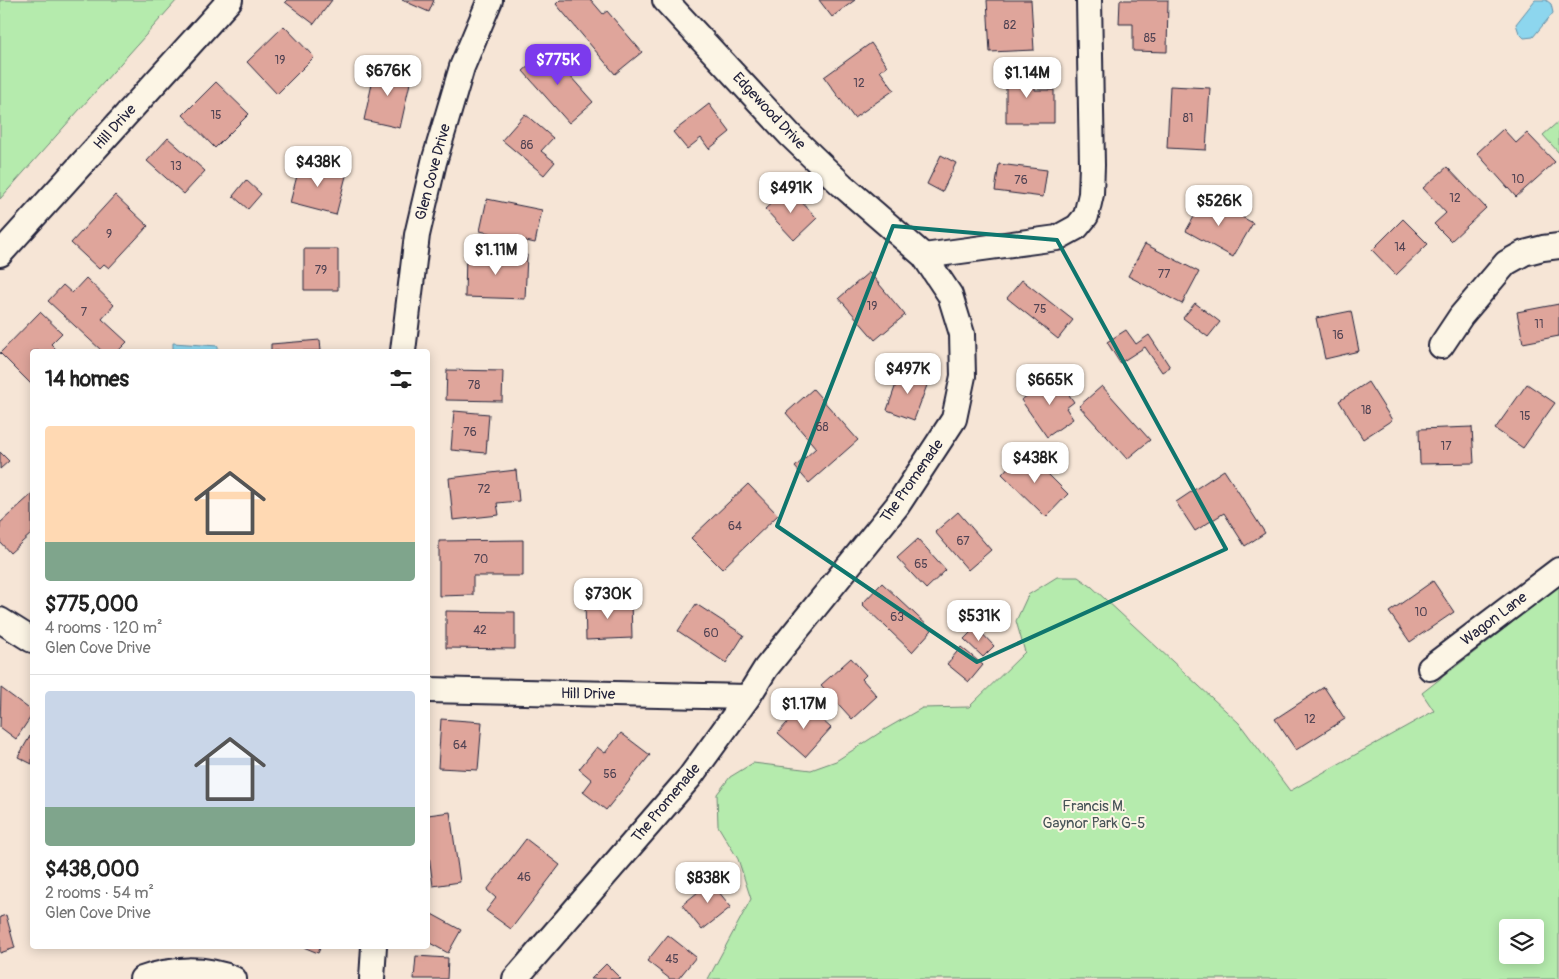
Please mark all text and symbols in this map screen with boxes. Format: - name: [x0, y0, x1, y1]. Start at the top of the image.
- house number: 82: [1004, 18, 1017, 33]
- house number: 85: [1144, 31, 1156, 46]
- pin: $775K: [523, 44, 593, 86]
- text: $775K: [536, 50, 580, 70]
- house number: 19: [275, 53, 285, 68]
- pin: $676K: [353, 54, 423, 97]
- pin: $1.14M: [986, 56, 1068, 99]
- text: $676K: [365, 61, 411, 81]
- text: $1.14M: [1004, 63, 1050, 83]
- street label: Edgewood Drive: [728, 68, 810, 154]
- house number: 12: [853, 76, 865, 91]
- street label: Hill Drive: [90, 100, 141, 154]
- house number: 15: [210, 108, 222, 123]
- house number: 81: [1183, 111, 1193, 126]
- street label: Glen Cove Drive: [411, 121, 455, 222]
- house number: 86: [520, 138, 534, 153]
- pin: $438K: [283, 146, 353, 188]
- text: $438K: [296, 152, 340, 172]
- house number: 13: [170, 159, 182, 174]
- pin: $491K: [756, 172, 826, 214]
- house number: 10: [1512, 172, 1524, 187]
- house number: 76: [1014, 173, 1028, 188]
- text: $491K: [770, 178, 812, 198]
- pin: $526K: [1184, 184, 1254, 227]
- text: $526K: [1196, 191, 1242, 211]
- house number: 12: [1449, 191, 1461, 206]
- house number: 9: [106, 227, 112, 242]
- pin: $1.11M: [455, 234, 537, 276]
- text: $1.11M: [475, 240, 517, 260]
- house number: 14: [1394, 240, 1406, 255]
- house number: 79: [315, 263, 327, 278]
- house number: 77: [1158, 267, 1171, 282]
- house number: 19: [867, 299, 877, 314]
- house number: 75: [1034, 302, 1046, 317]
- house number: 7: [81, 305, 88, 320]
- house number: 11: [1534, 317, 1544, 332]
- house number: 16: [1332, 328, 1344, 343]
- pin: $497K: [873, 352, 943, 395]
- text: $497K: [886, 359, 930, 379]
- pin: $665K: [1015, 364, 1085, 406]
- icon: filters: [387, 365, 415, 393]
- text: 14 homes: [45, 366, 129, 393]
- text: $665K: [1027, 370, 1073, 390]
- house number: 78: [468, 378, 480, 393]
- house number: 18: [1361, 403, 1371, 418]
- house number: 15: [1519, 409, 1531, 424]
- house number: 68: [815, 420, 829, 435]
- house number: 76: [463, 425, 477, 440]
- street label: The Promenade: [876, 435, 948, 526]
- house number: 17: [1440, 439, 1452, 454]
- pin: $438K: [1000, 442, 1070, 484]
- text: $438K: [1013, 448, 1057, 468]
- icon: home: [185, 458, 275, 548]
- house number: 72: [477, 482, 491, 497]
- house number: 64: [728, 519, 742, 534]
- house number: 67: [956, 534, 970, 549]
- house number: 70: [474, 552, 488, 567]
- house number: 65: [914, 557, 928, 572]
- pin: $730K: [573, 578, 643, 620]
- text: $730K: [585, 584, 631, 604]
- street label: Wagon Lane: [1457, 588, 1531, 650]
- text: $775,000: [45, 591, 138, 618]
- pin: $531K: [944, 600, 1014, 642]
- house number: 10: [1415, 605, 1427, 620]
- text: $531K: [958, 606, 1000, 626]
- house number: 63: [890, 610, 904, 625]
- text: 4 rooms · 120 m²: [45, 618, 162, 638]
- house number: 42: [473, 623, 487, 638]
- house number: 60: [703, 626, 719, 641]
- text: Glen Cove Drive: [45, 638, 151, 658]
- street label: Hill Drive: [561, 684, 616, 704]
- pin: $1.17M: [763, 688, 845, 730]
- text: $1.17M: [782, 694, 826, 714]
- house number: 12: [1304, 712, 1316, 727]
- icon: home: [185, 724, 275, 814]
- house number: 64: [453, 738, 467, 753]
- street label: The Promenade: [627, 759, 705, 846]
- house number: 56: [603, 767, 617, 782]
- park label: Francis M. Gaynor Park G-5: [1043, 797, 1145, 833]
- text: $438,000: [45, 856, 139, 883]
- pin: $838K: [673, 862, 743, 904]
- text: $838K: [686, 868, 730, 888]
- house number: 46: [517, 870, 531, 885]
- text: 2 rooms · 54 m²: [45, 883, 154, 903]
- text: Glen Cove Drive: [45, 903, 151, 923]
- map controls: [1499, 919, 1544, 964]
- button: layers: [1499, 919, 1544, 964]
- house number: 45: [665, 952, 679, 967]

